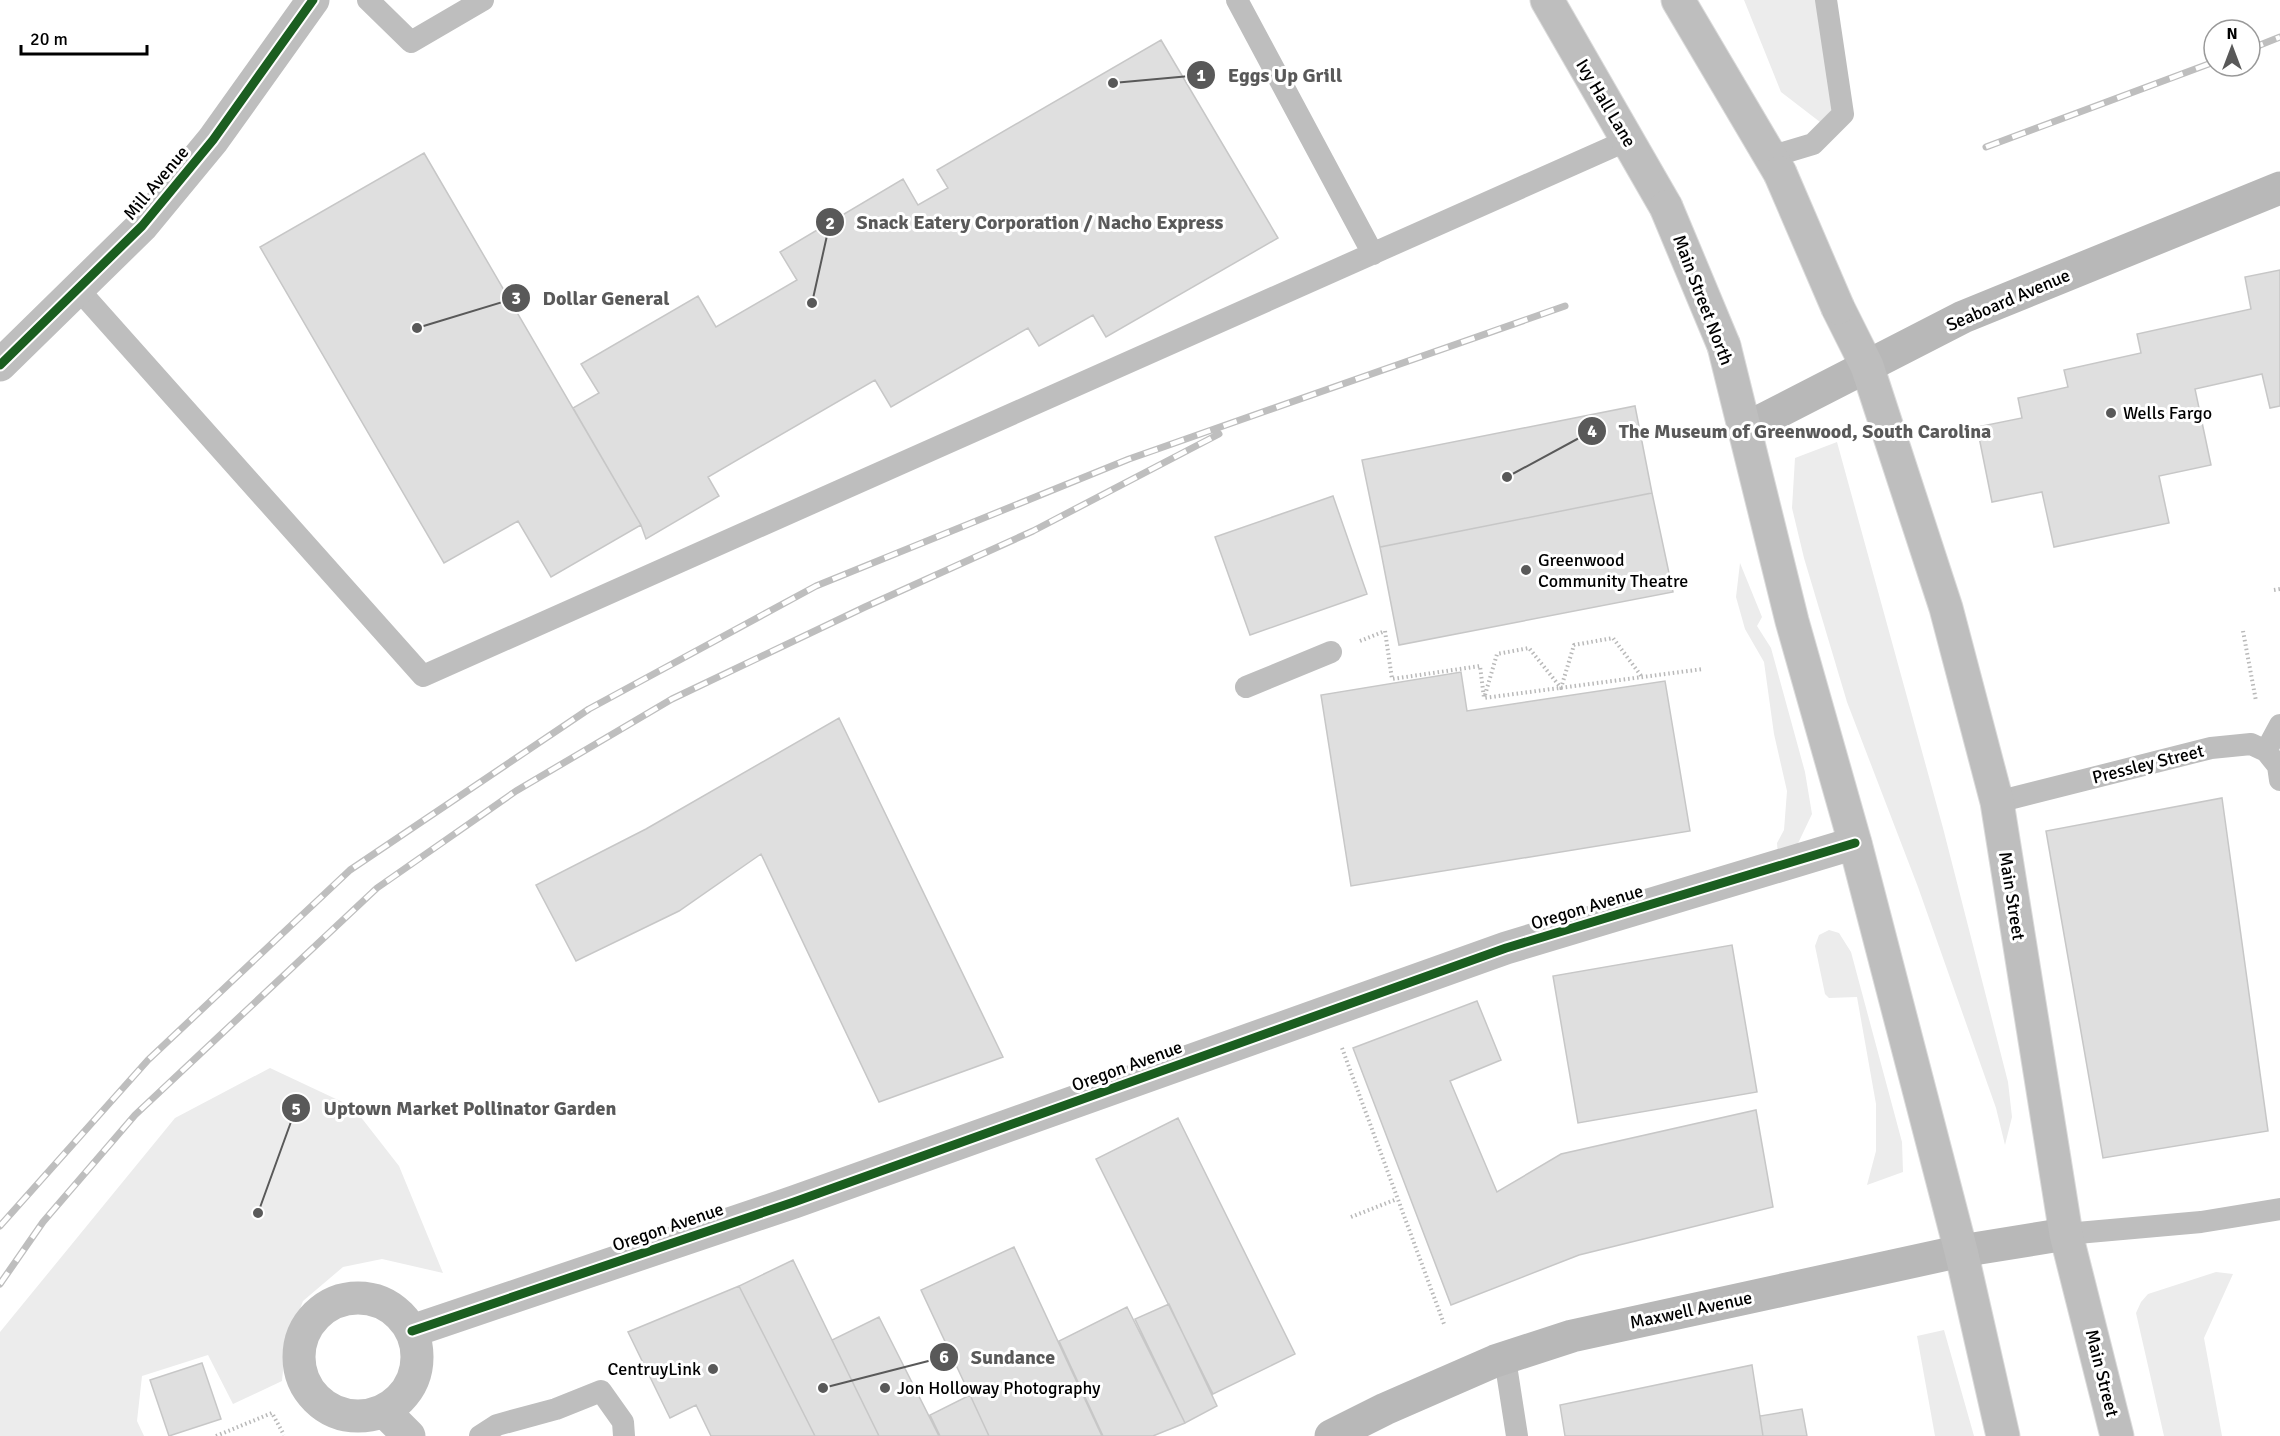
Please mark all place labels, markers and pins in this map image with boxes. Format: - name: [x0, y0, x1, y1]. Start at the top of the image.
- callout: Eggs Up Grill: [1186, 56, 1354, 94]
- callout: Snack Eatery Corporation / Nacho Express: [815, 203, 1235, 241]
- callout: Dollar General: [501, 279, 682, 317]
- place label: Wells Fargo: [2123, 402, 2212, 424]
- marker: Wells Fargo: [2104, 406, 2118, 420]
- callout: The Museum of Greenwood, South Carolina: [1577, 412, 2004, 450]
- place label: Greenwood Community Theatre: [1538, 549, 1688, 592]
- marker: Greenwood Community Theatre: [1519, 563, 1533, 577]
- callout: Uptown Market Pollinator Garden: [281, 1089, 628, 1127]
- callout: Sundance: [929, 1338, 1067, 1376]
- place label: CentruyLink: [607, 1358, 701, 1380]
- marker: CentruyLink: [706, 1362, 720, 1376]
- place label: Jon Holloway Photography: [897, 1377, 1101, 1399]
- marker: Jon Holloway Photography: [878, 1381, 892, 1395]

